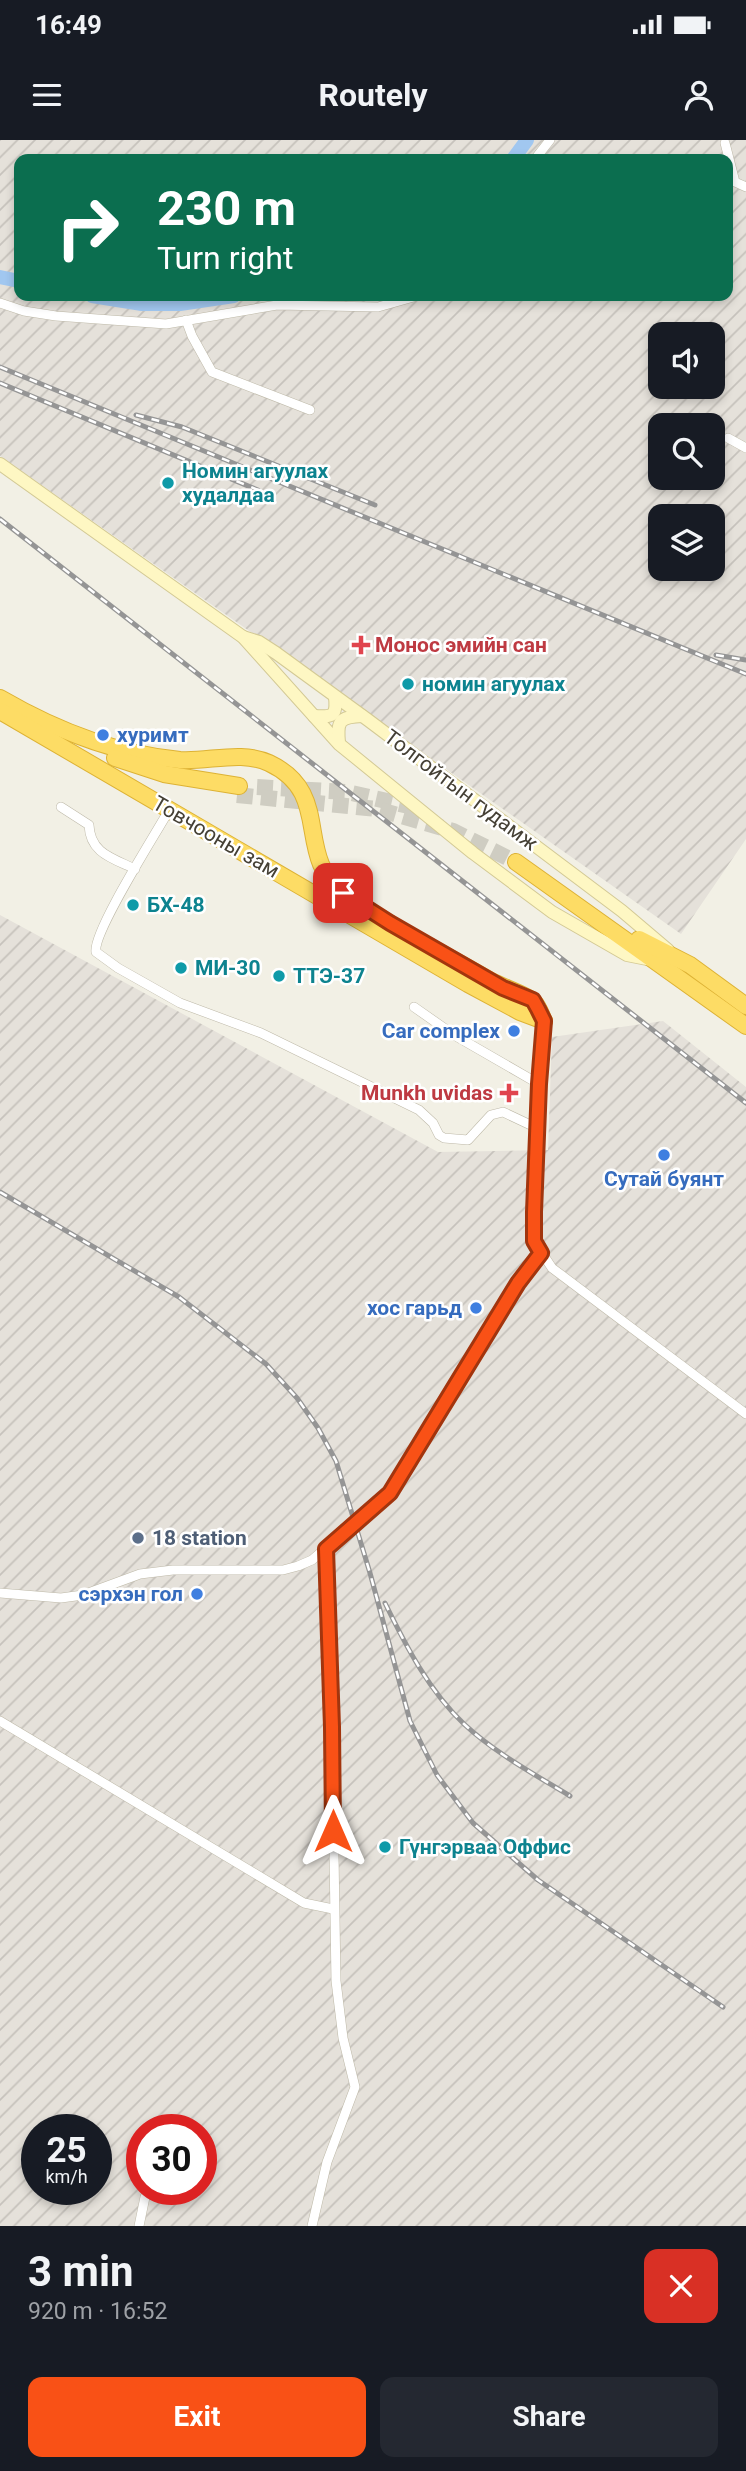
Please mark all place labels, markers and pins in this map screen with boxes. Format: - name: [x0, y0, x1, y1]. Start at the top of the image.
- place label: Номин агуулах худалдаа: [182, 459, 329, 507]
- marker: Номин агуулах худалдаа: [160, 475, 176, 491]
- place label: Монос эмийн сан: [375, 633, 547, 657]
- marker: Монос эмийн сан: [353, 637, 369, 653]
- place label: номин агуулах: [422, 672, 566, 696]
- marker: номин агуулах: [400, 676, 416, 692]
- place label: хуримт: [117, 723, 189, 747]
- marker: хуримт: [95, 727, 111, 743]
- pin: [313, 863, 373, 923]
- place label: БХ-48: [147, 893, 204, 917]
- marker: БХ-48: [125, 897, 141, 913]
- place label: МИ-30: [195, 956, 260, 980]
- marker: МИ-30: [173, 960, 189, 976]
- place label: ТТЭ-37: [293, 964, 365, 988]
- marker: ТТЭ-37: [271, 968, 287, 984]
- place label: Car complex: [382, 1019, 500, 1043]
- marker: Car complex: [506, 1023, 522, 1039]
- place label: Munkh uvidas: [361, 1081, 493, 1105]
- marker: Munkh uvidas: [499, 1083, 519, 1103]
- marker: Сутай буянт: [656, 1147, 672, 1163]
- place label: Сутай буянт: [604, 1167, 724, 1191]
- place label: хос гарьд: [367, 1296, 462, 1320]
- marker: хос гарьд: [468, 1300, 484, 1316]
- place label: 18 station: [152, 1526, 247, 1550]
- marker: 18 station: [130, 1530, 146, 1546]
- place label: сэрхэн гол: [79, 1582, 183, 1606]
- marker: сэрхэн гол: [189, 1586, 205, 1602]
- place label: Гүнгэрваа Оффис: [399, 1835, 571, 1859]
- marker: Гүнгэрваа Оффис: [377, 1839, 393, 1855]

